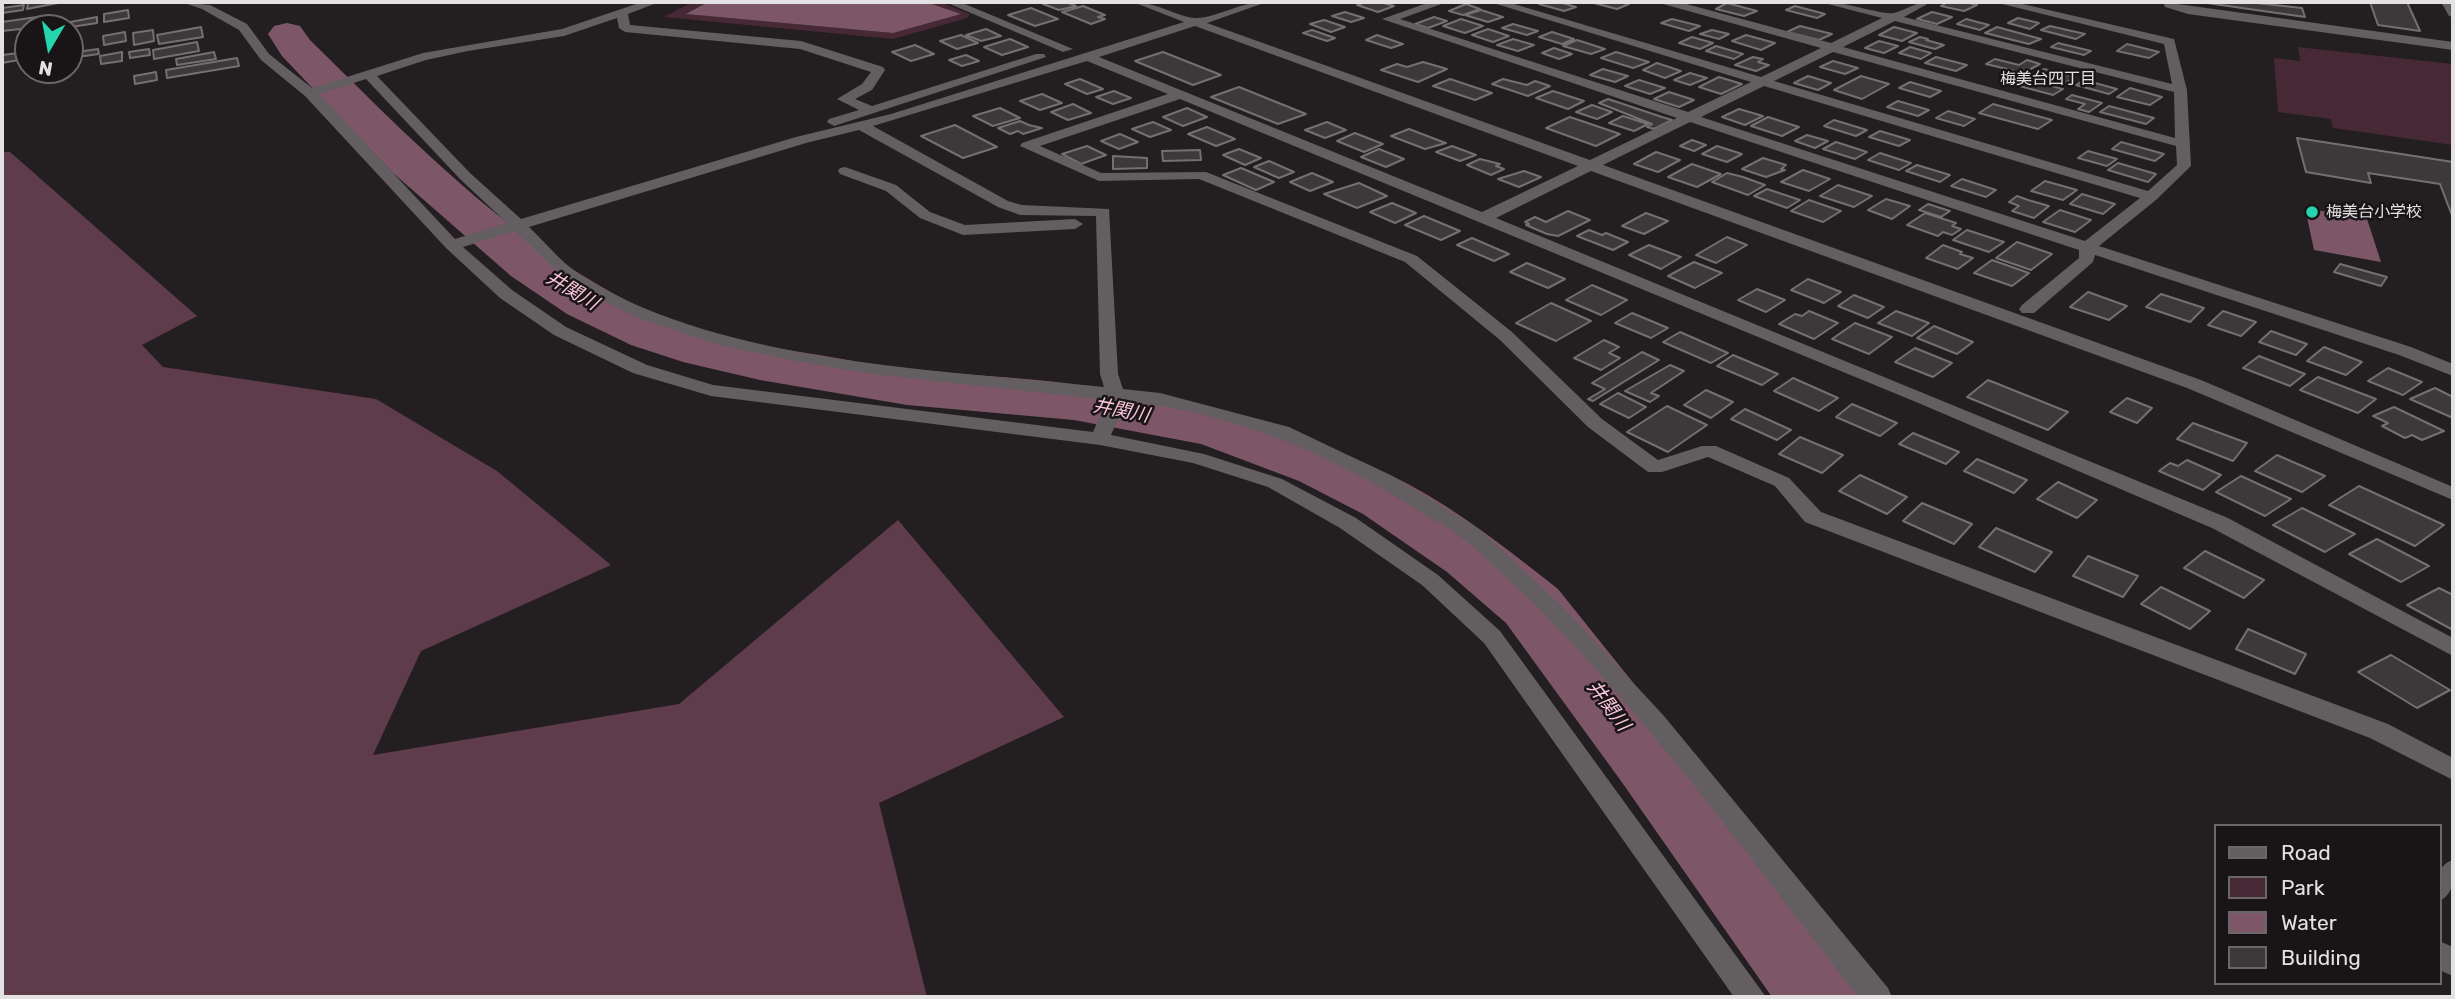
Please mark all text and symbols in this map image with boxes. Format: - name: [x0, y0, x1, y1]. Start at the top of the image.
- north arrow: [14, 14, 84, 84]
- text: N: [37, 56, 54, 81]
- district label: 梅美台四丁目: [2000, 69, 2096, 89]
- place label: 梅美台小学校: [2326, 202, 2422, 222]
- marker: 梅美台小学校: [2304, 204, 2320, 220]
- water label: 井関川: [542, 267, 602, 315]
- water label: 井関川: [1091, 394, 1151, 428]
- water label: 井関川: [1582, 676, 1634, 736]
- legend: [2214, 824, 2441, 985]
- text: Road: [2281, 840, 2331, 865]
- text: Park: [2281, 875, 2325, 900]
- text: Water: [2281, 910, 2337, 935]
- text: Building: [2281, 945, 2361, 970]

